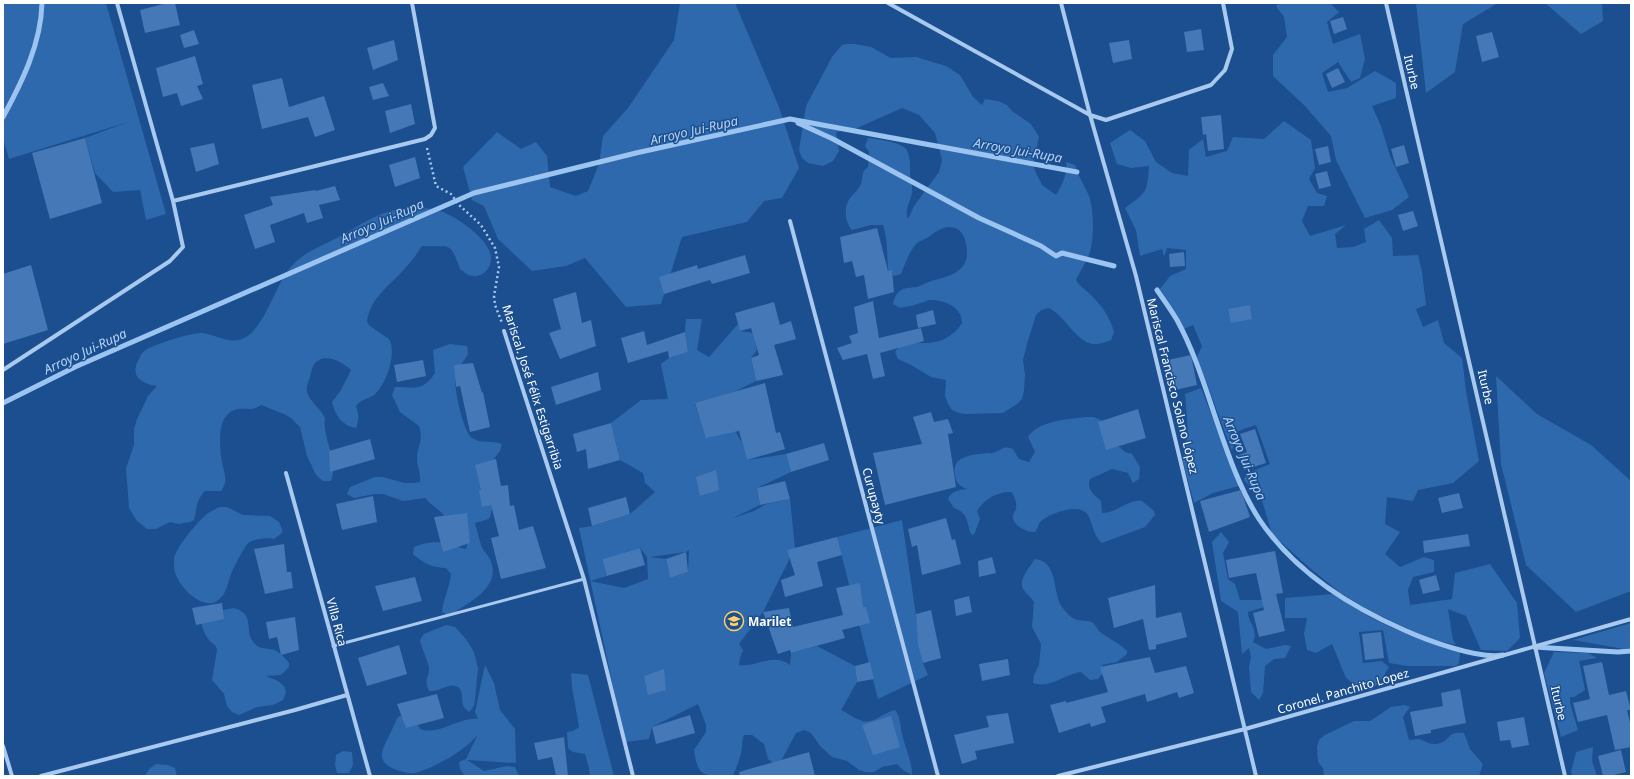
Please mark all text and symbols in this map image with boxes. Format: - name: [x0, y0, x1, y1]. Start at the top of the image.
- street label: Iturbe: [1400, 53, 1424, 91]
- water label: Arroyo Jui-Rupa: [647, 111, 740, 149]
- water label: Arroyo Jui-Rupa: [971, 133, 1064, 167]
- water label: Arroyo Jui-Rupa: [336, 194, 427, 248]
- street label: Mariscal Francisco Solano López: [1143, 296, 1203, 476]
- street label: Mariscal. José Félix Estigarribia: [498, 302, 568, 472]
- water label: Arroyo Jui-Rupa: [40, 324, 130, 379]
- street label: Iturbe: [1474, 368, 1498, 406]
- water label: Arroyo Jui-Rupa: [1219, 412, 1271, 503]
- street label: Curupayty: [858, 466, 890, 527]
- street label: Villa Rica: [322, 596, 352, 648]
- school or university icon: Marilet: [723, 610, 745, 632]
- place label: Marilet: [748, 613, 791, 630]
- street label: Coronel. Panchito Lopez: [1275, 664, 1411, 718]
- street label: Iturbe: [1547, 684, 1571, 722]

